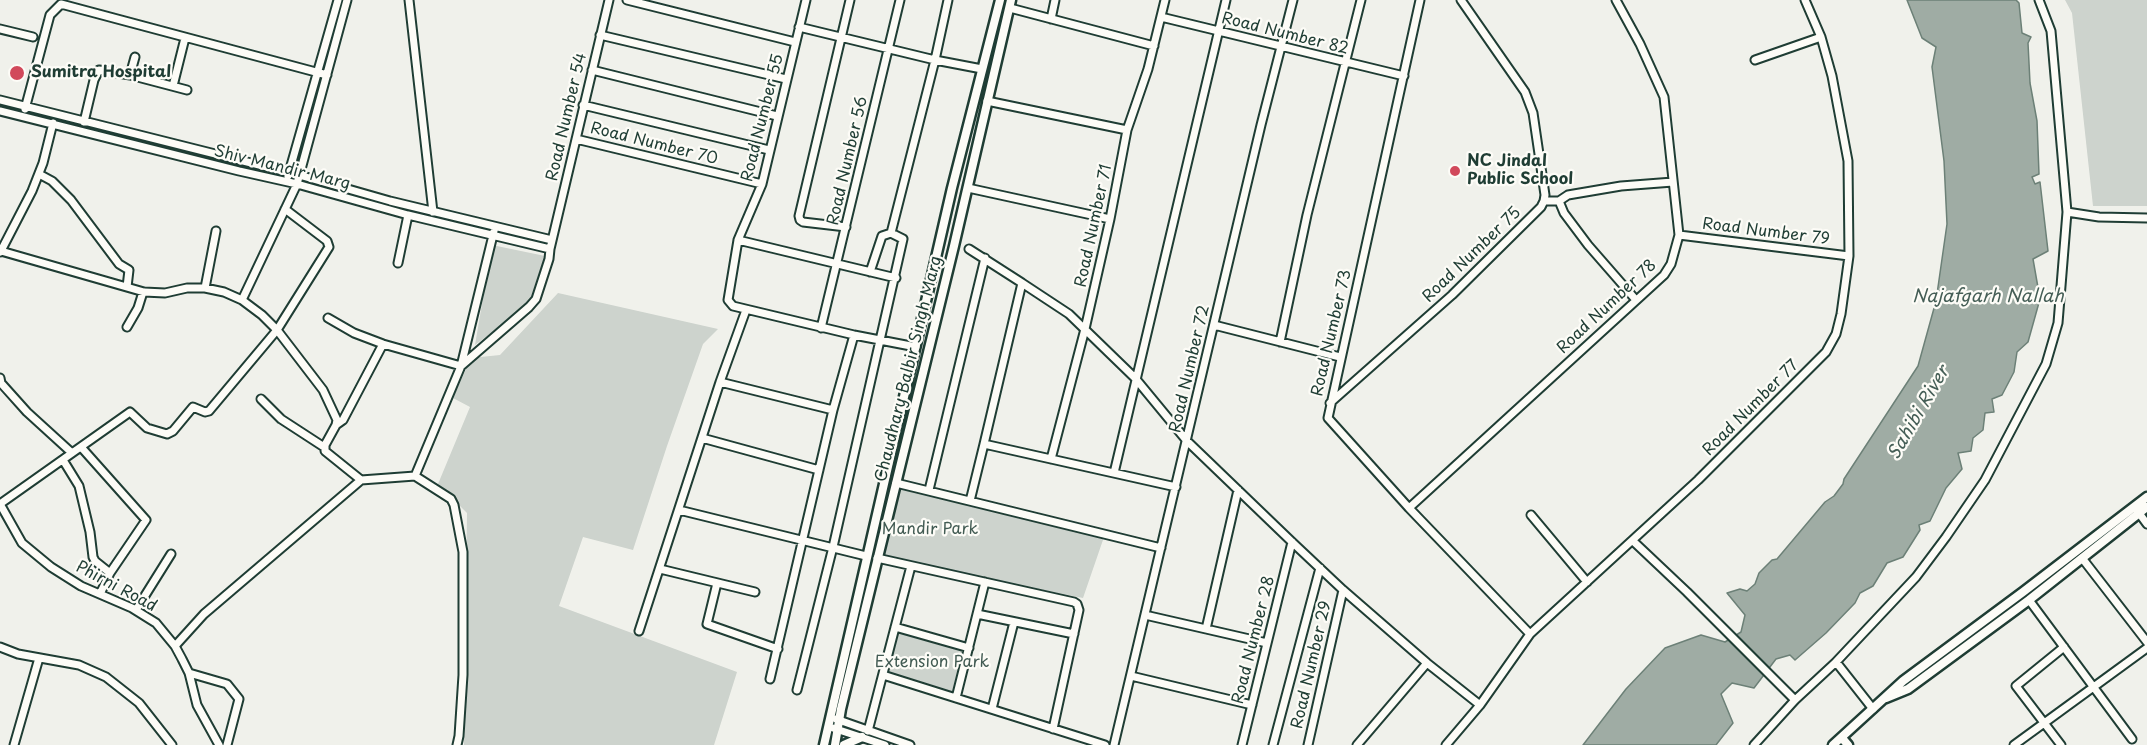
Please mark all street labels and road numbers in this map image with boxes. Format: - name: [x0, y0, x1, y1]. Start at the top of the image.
- street label: Road Number 82: [1220, 9, 1350, 59]
- street label: Road Number 54: [543, 51, 591, 183]
- street label: Road Number 55: [738, 52, 788, 184]
- street label: Road Number 56: [824, 95, 872, 227]
- street label: Road Number 70: [588, 119, 720, 169]
- street label: Shiv Mandir Marg: [212, 142, 352, 194]
- street label: Road Number 71: [1072, 163, 1116, 289]
- street label: Road Number 75: [1419, 203, 1525, 307]
- street label: Road Number 79: [1701, 215, 1831, 249]
- street label: Chaudhary Balbir Singh Marg: [872, 254, 946, 484]
- street label: Road Number 78: [1553, 256, 1661, 358]
- street label: Road Number 73: [1308, 268, 1356, 398]
- street label: Road Number 72: [1166, 303, 1214, 435]
- street label: Road Number 77: [1699, 356, 1803, 460]
- street label: Phirni Road: [72, 558, 160, 616]
- street label: Road Number 28: [1229, 574, 1279, 706]
- street label: Road Number 29: [1288, 599, 1336, 731]

